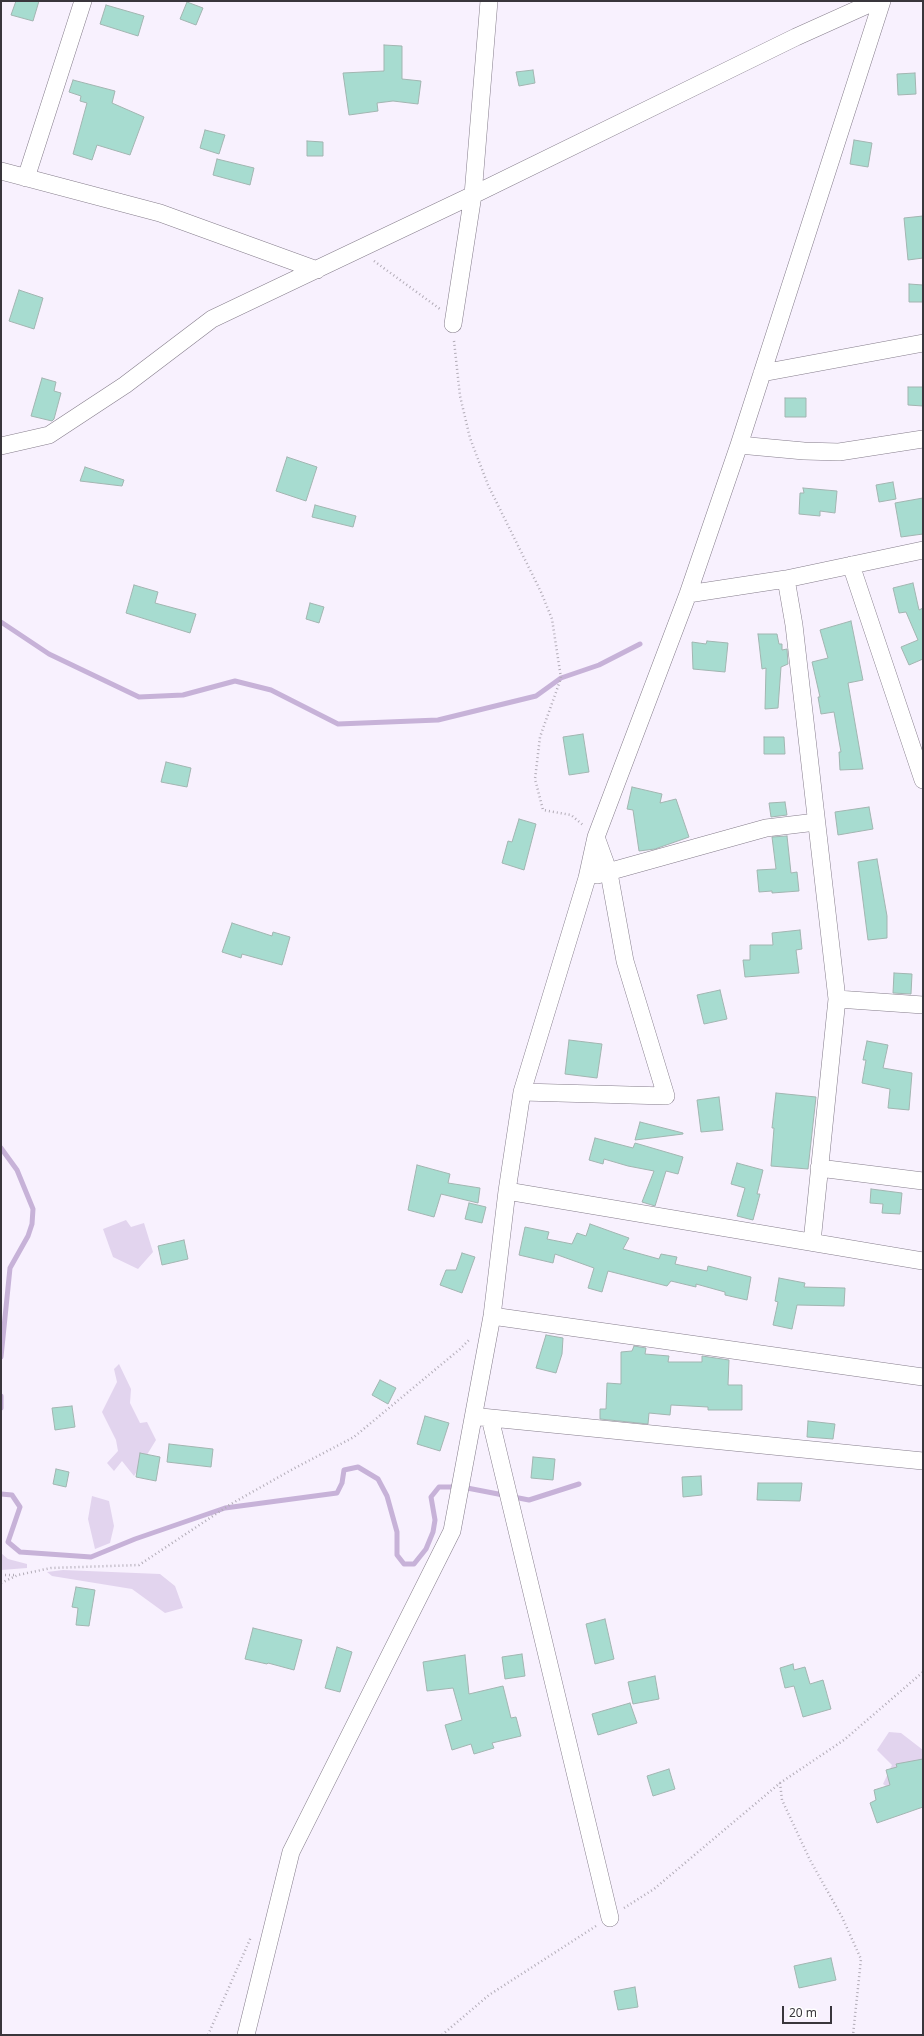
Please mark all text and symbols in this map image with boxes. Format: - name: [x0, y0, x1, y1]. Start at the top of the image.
- scale bar: [784, 1998, 834, 2024]
- text: 20 m: [789, 2004, 817, 2021]

